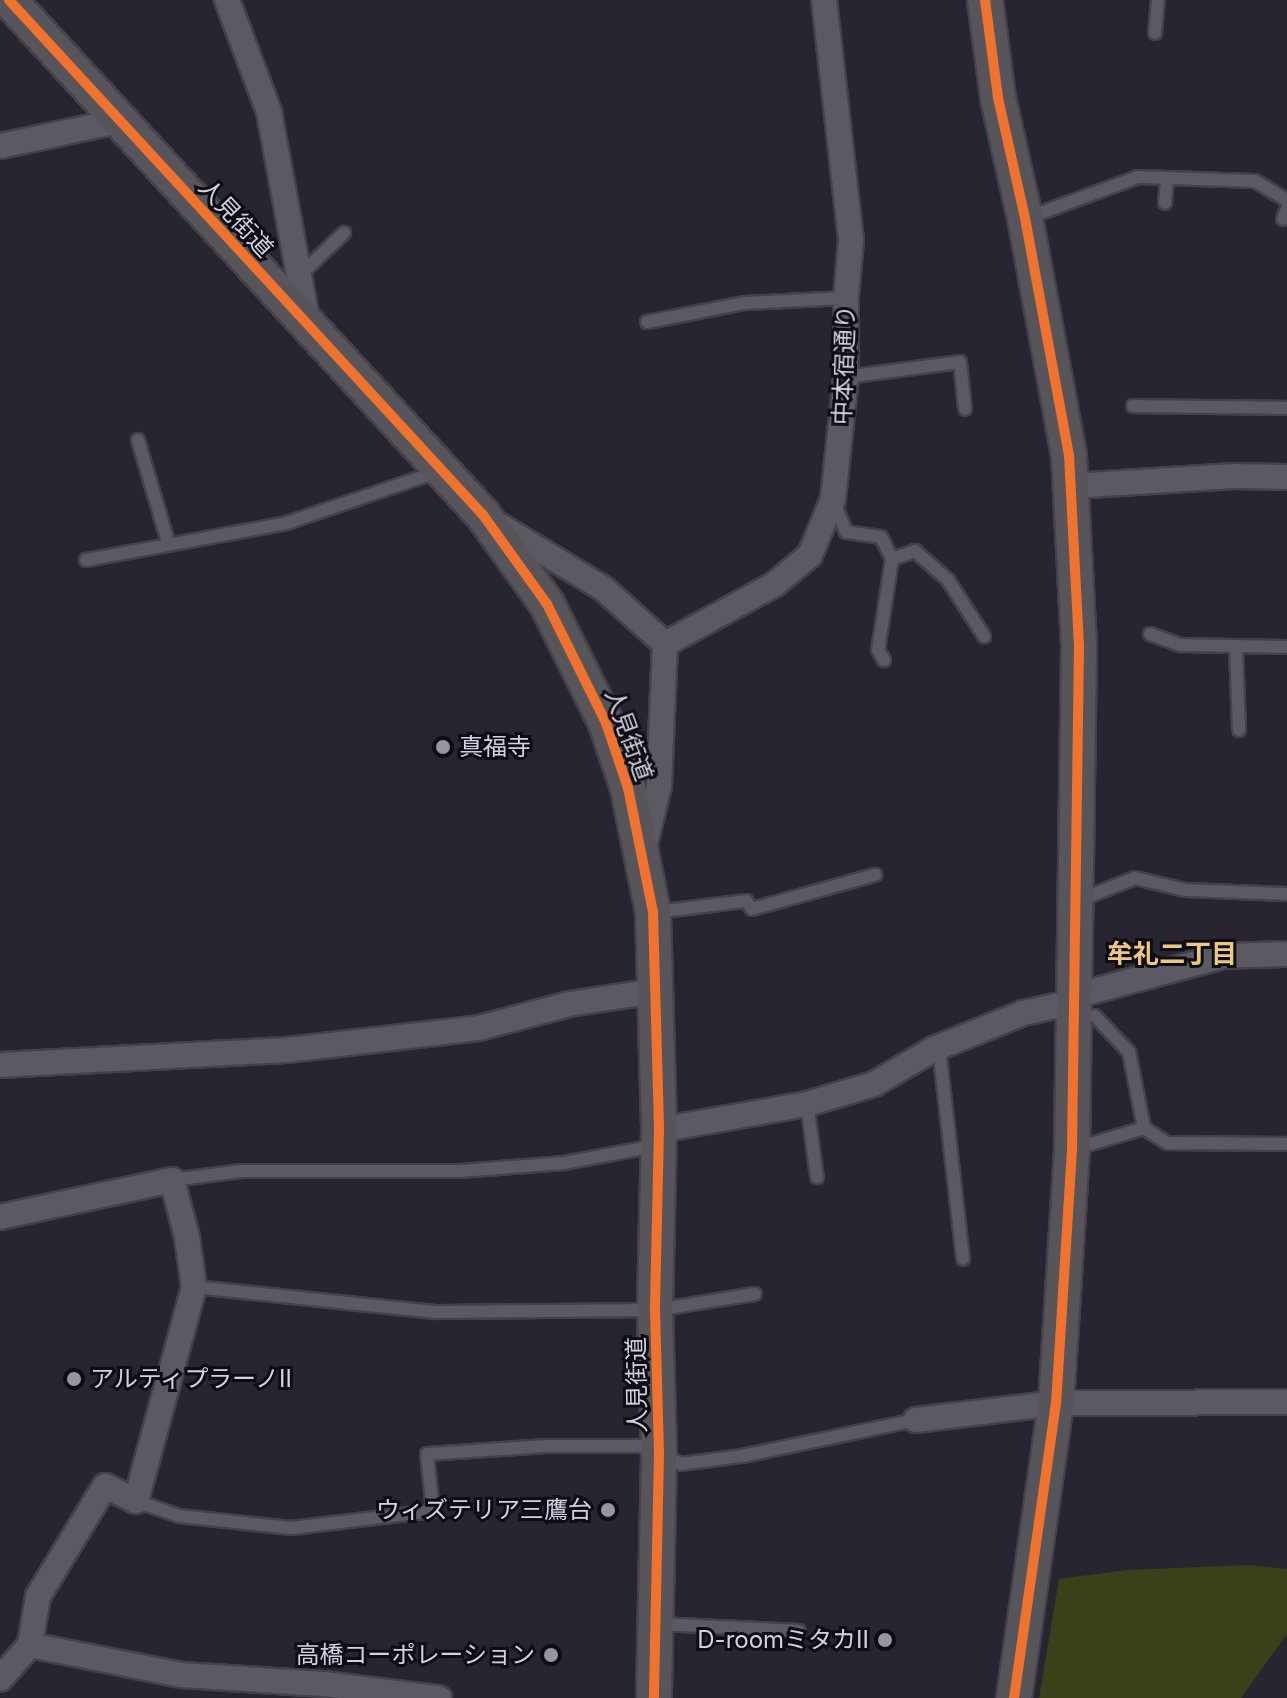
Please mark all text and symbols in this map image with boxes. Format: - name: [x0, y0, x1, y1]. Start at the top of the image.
- street label: 人見街道: [193, 173, 279, 263]
- street label: 中本宿通り: [828, 305, 860, 425]
- street label: 人見街道: [599, 685, 659, 785]
- place label: 真福寺: [459, 733, 531, 761]
- marker: 真福寺: [434, 738, 452, 756]
- district label: 牟礼二丁目: [1107, 938, 1237, 970]
- street label: 人見街道: [622, 1337, 652, 1433]
- place label: アルティプラーノⅡ: [90, 1365, 295, 1393]
- marker: アルティプラーノⅡ: [65, 1370, 83, 1388]
- place label: ウィズテリア三鷹台: [376, 1496, 592, 1524]
- marker: ウィズテリア三鷹台: [599, 1501, 617, 1519]
- place label: D-roomミタカⅡ: [697, 1626, 869, 1654]
- marker: D-roomミタカⅡ: [876, 1631, 894, 1649]
- place label: 高橋コーポレーション: [295, 1641, 535, 1669]
- marker: 高橋コーポレーション: [542, 1646, 560, 1664]

